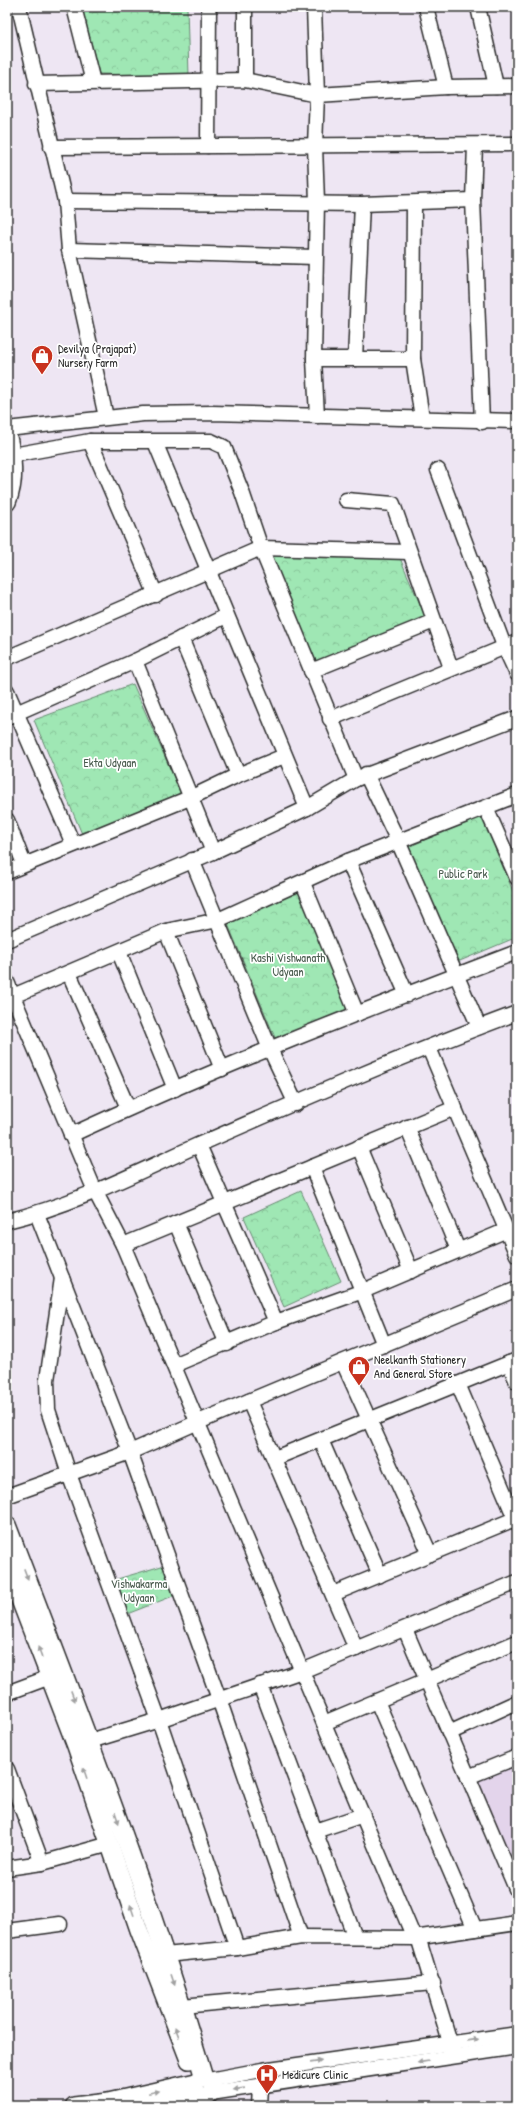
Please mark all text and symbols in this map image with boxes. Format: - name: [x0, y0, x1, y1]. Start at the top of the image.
- place label: Devilya (Prajapat) Nursery Farm: [58, 340, 137, 371]
- shop icon: Devilya (Prajapat) Nursery Farm: [29, 343, 55, 376]
- park label: Ekta Udyaan: [83, 754, 137, 771]
- park label: Public Park: [439, 865, 487, 882]
- park label: Kashi Vishwanath Udyaan: [251, 949, 325, 980]
- place label: Neelkanth Stationery And General Store: [374, 1351, 466, 1382]
- shop icon: Neelkanth Stationery And General Store: [346, 1354, 372, 1387]
- one-way arrow: [23, 1569, 29, 1580]
- park label: Vishwakarma Udyaan: [111, 1575, 168, 1606]
- one-way arrow: [36, 1645, 42, 1657]
- one-way arrow: [70, 1690, 76, 1702]
- one-way arrow: [82, 1767, 88, 1779]
- one-way arrow: [114, 1812, 120, 1824]
- one-way arrow: [129, 1903, 135, 1915]
- one-way arrow: [171, 1975, 177, 1987]
- one-way arrow: [174, 2025, 180, 2037]
- one-way arrow: [467, 2037, 479, 2043]
- one-way arrow: [310, 2059, 322, 2065]
- one-way arrow: [417, 2059, 429, 2065]
- hospital icon: Medicure Clinic: [254, 2062, 280, 2095]
- place label: Medicure Clinic: [282, 2066, 348, 2083]
- one-way arrow: [233, 2086, 245, 2092]
- one-way arrow: [147, 2088, 160, 2094]

